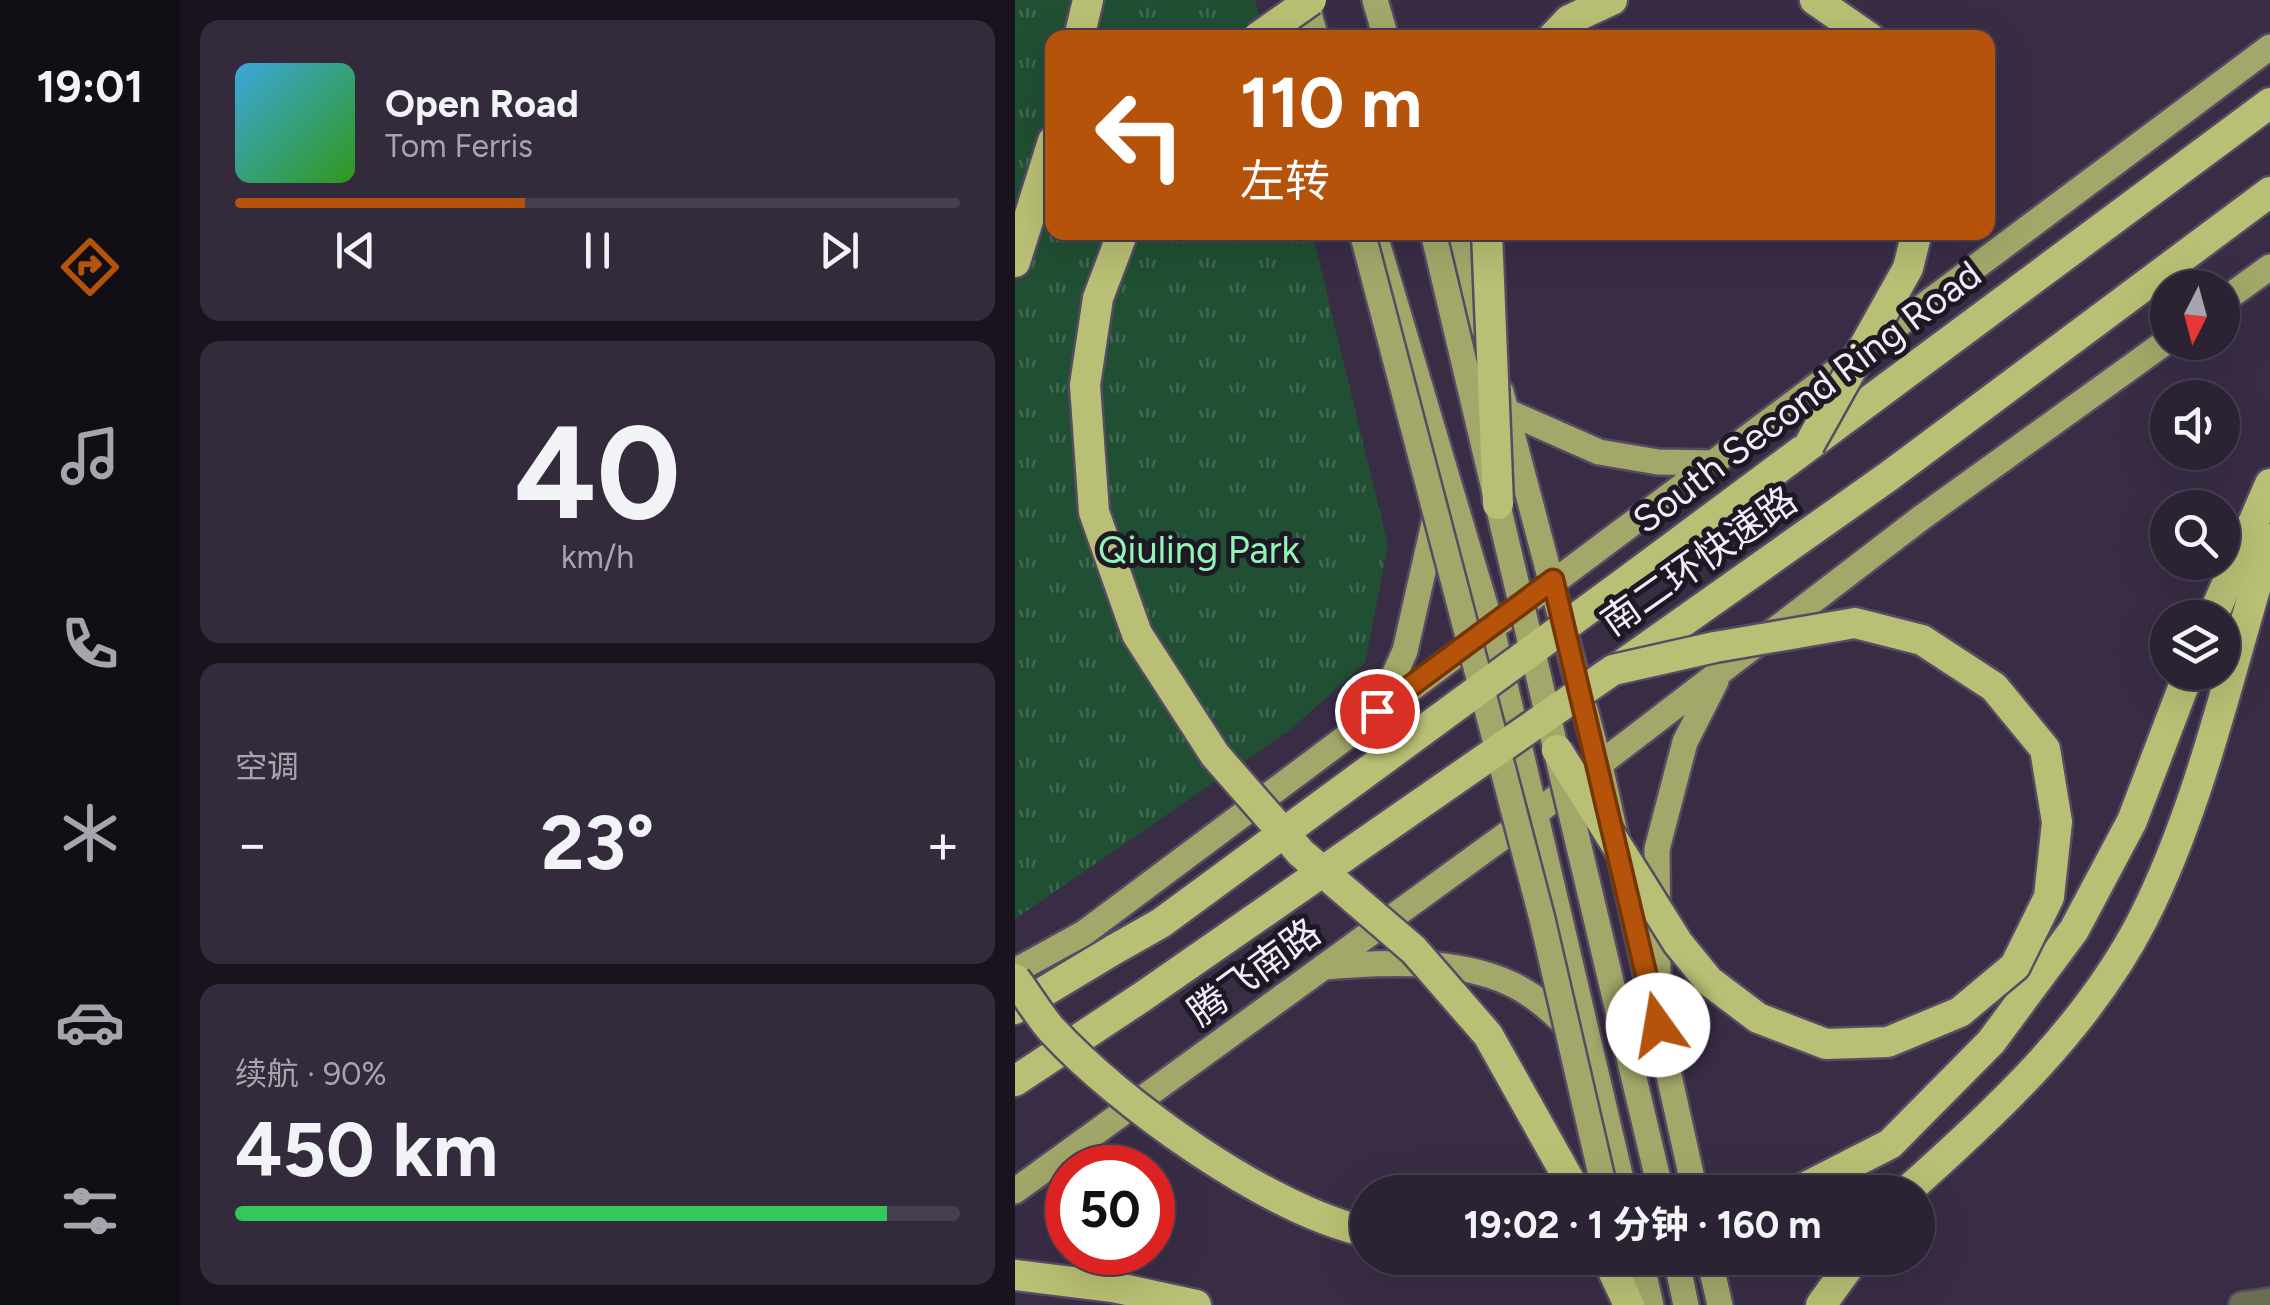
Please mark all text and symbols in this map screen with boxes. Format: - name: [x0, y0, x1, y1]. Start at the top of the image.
- text: 19:01: [37, 59, 143, 113]
- text: 110 m: [1240, 60, 1422, 145]
- icon: left: [1075, 70, 1205, 200]
- text: Open Road: [385, 81, 579, 127]
- text: Tom Ferris: [385, 127, 533, 165]
- text: 左转: [1240, 154, 1330, 208]
- icon: previous: [328, 223, 383, 278]
- icon: pause: [570, 223, 625, 278]
- icon: next: [812, 223, 867, 278]
- icon: directions: [55, 232, 125, 302]
- street label: South Second Ring Road: [1624, 251, 1990, 543]
- north arrow: [2150, 270, 2240, 360]
- map controls: [2150, 270, 2240, 690]
- button: sound: [2150, 380, 2240, 470]
- text: 40: [514, 395, 681, 551]
- icon: music: [55, 421, 125, 491]
- street label: 南二环快速路: [1592, 477, 1806, 645]
- button: search: [2150, 490, 2240, 580]
- park label: Qiuling Park: [1098, 527, 1301, 573]
- text: km/h: [561, 538, 634, 576]
- button: layers: [2150, 600, 2240, 690]
- icon: phone: [55, 609, 125, 679]
- pin: [1335, 669, 1420, 754]
- icon: arrive: [1350, 684, 1405, 739]
- text: 空调: [235, 748, 299, 786]
- icon: climate: [55, 798, 125, 868]
- text: 23°: [541, 798, 654, 888]
- text: −: [235, 811, 269, 877]
- text: +: [926, 811, 960, 877]
- street label: 腾飞南路: [1179, 909, 1329, 1035]
- position arrow: [1606, 973, 1710, 1077]
- icon: car: [55, 987, 125, 1057]
- text: 续航 · 90%: [235, 1055, 387, 1093]
- text: 450 km: [235, 1105, 498, 1195]
- speed limit sign: 50: [1045, 1145, 1175, 1275]
- icon: filters: [55, 1176, 125, 1246]
- text: 19:02 · 1 分钟 · 160 m: [1463, 1202, 1822, 1248]

